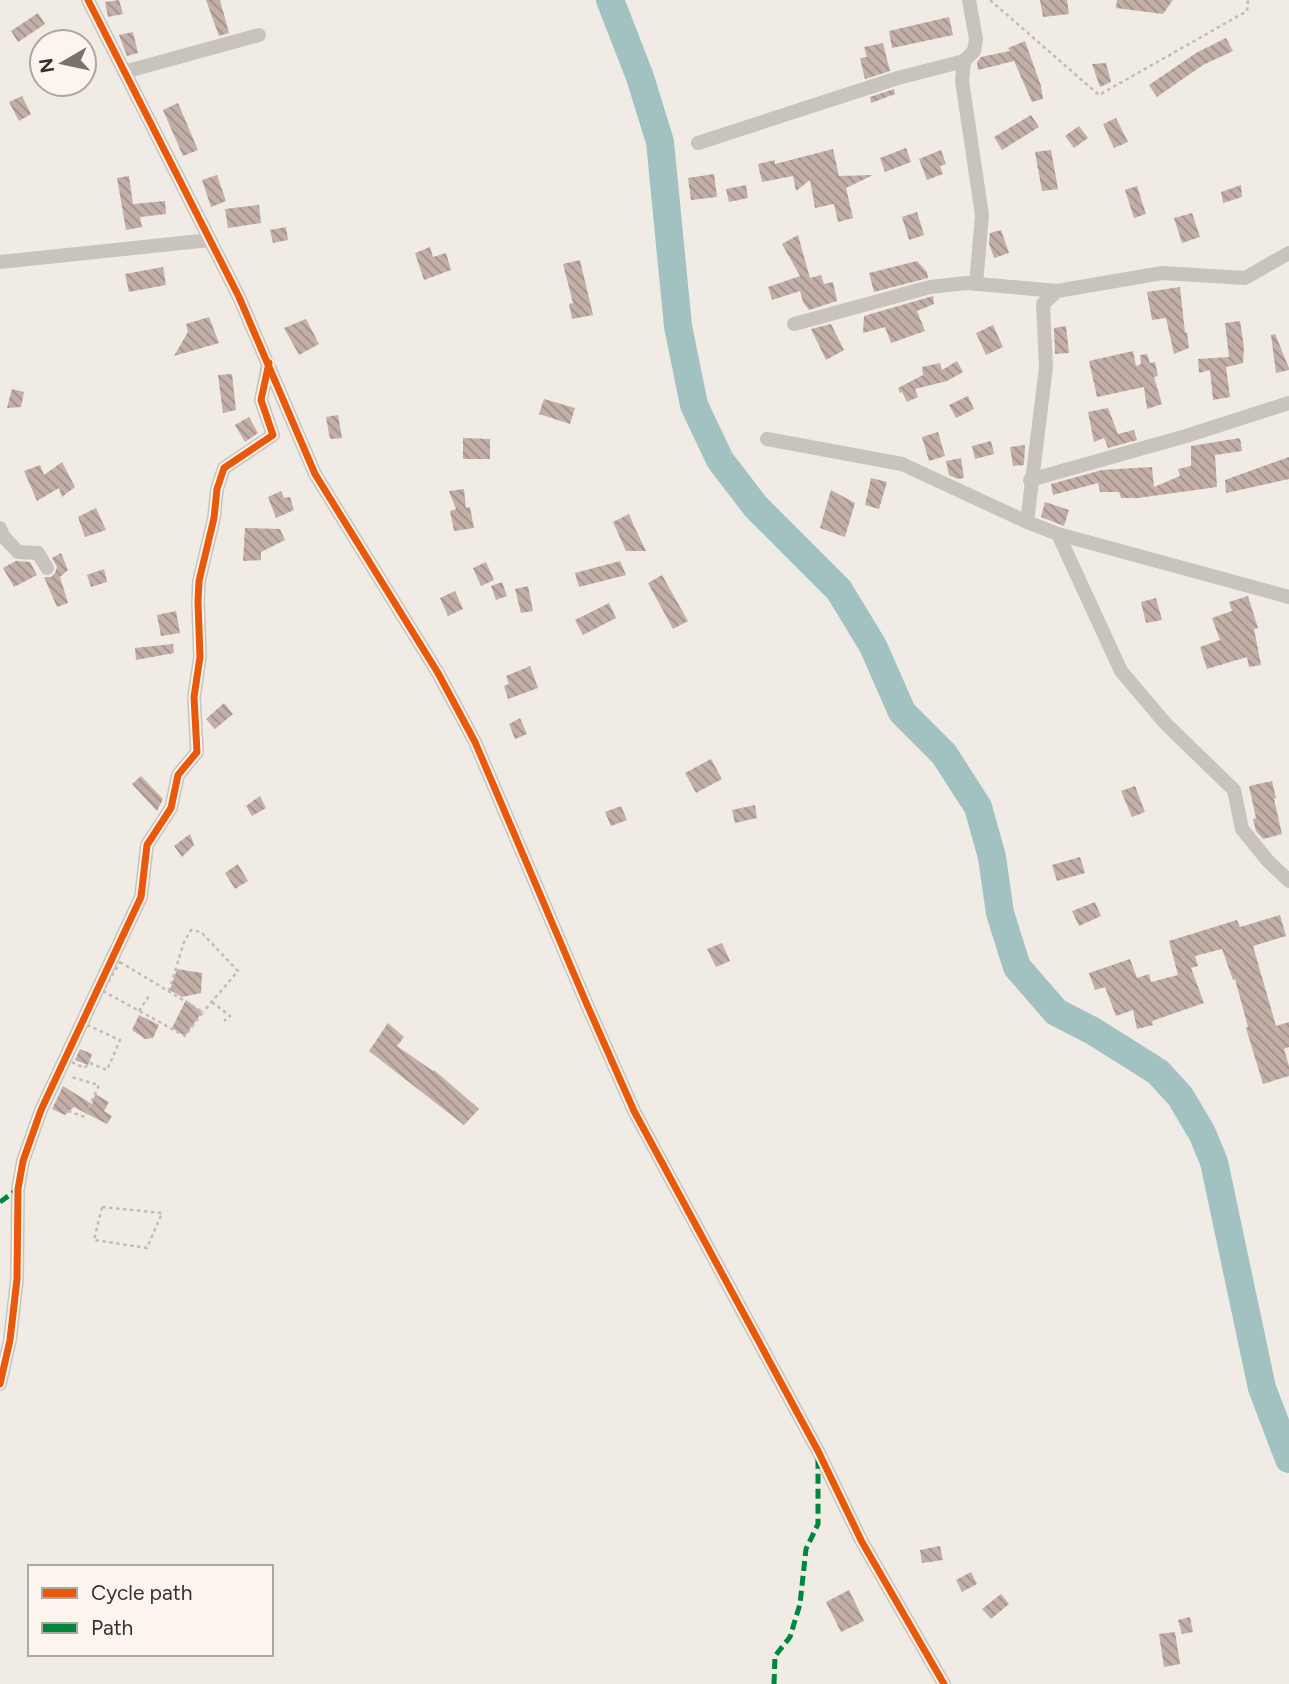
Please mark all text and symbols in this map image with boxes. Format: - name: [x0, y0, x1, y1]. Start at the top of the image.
- north arrow: [28, 28, 98, 98]
- text: N: [34, 57, 59, 75]
- legend: [28, 1565, 273, 1656]
- text: Cycle path: [91, 1580, 192, 1605]
- text: Path: [91, 1615, 133, 1640]

